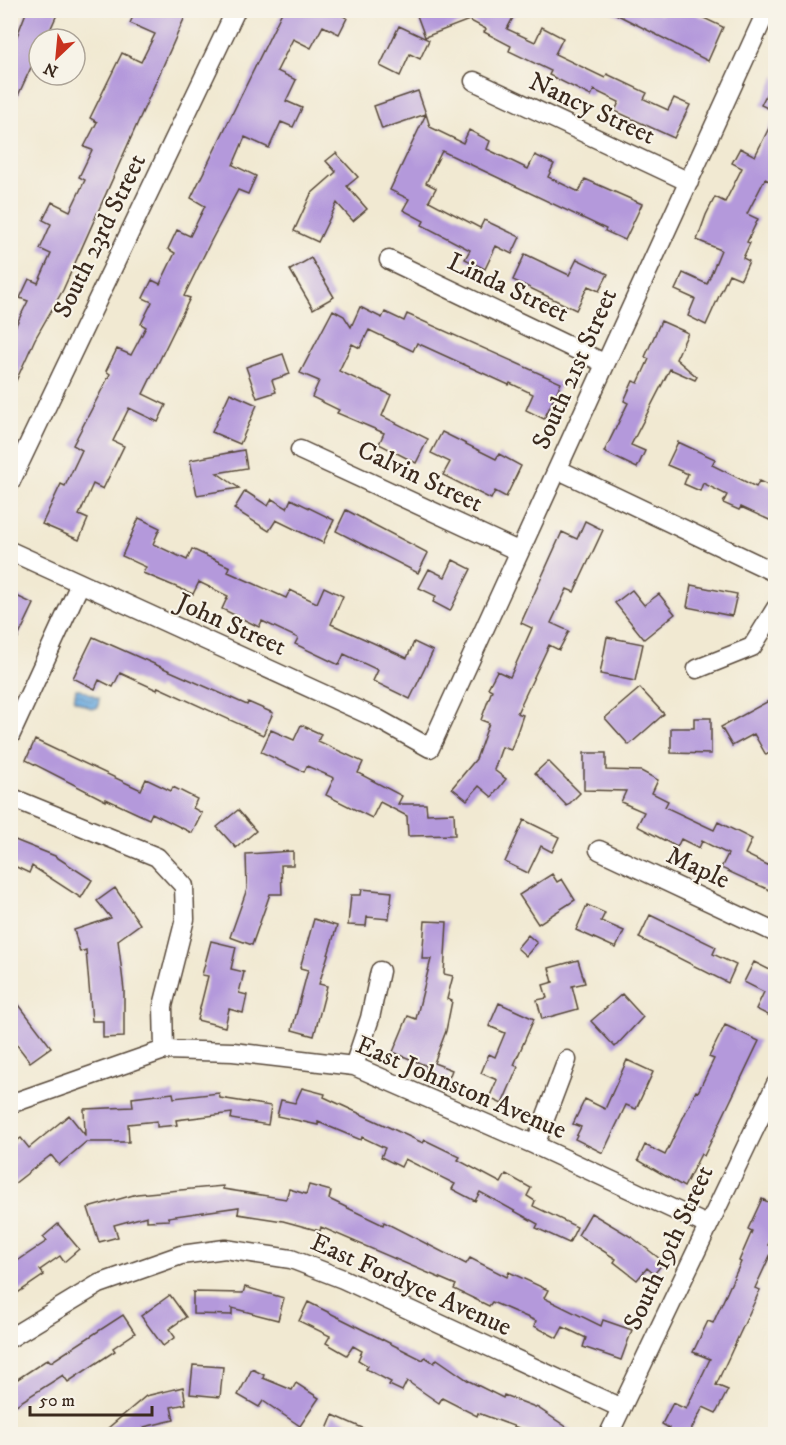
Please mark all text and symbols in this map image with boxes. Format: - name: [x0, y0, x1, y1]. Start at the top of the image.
- north arrow: [27, 27, 87, 87]
- text: N: [41, 58, 61, 81]
- street label: Nancy Street: [523, 65, 661, 153]
- street label: South 23rd Street: [46, 149, 154, 323]
- street label: Linda Street: [442, 246, 574, 330]
- street label: South 21st Street: [525, 283, 625, 455]
- street label: Calvin Street: [352, 434, 488, 520]
- street label: John Street: [169, 585, 291, 664]
- street label: Maple: [661, 839, 735, 897]
- street label: East Johnston Avenue: [351, 1029, 571, 1147]
- street label: South 19th Street: [616, 1160, 722, 1336]
- street label: East Fordyce Avenue: [305, 1226, 517, 1344]
- scale bar: [30, 1379, 152, 1417]
- text: 50 m: [39, 1390, 75, 1412]

